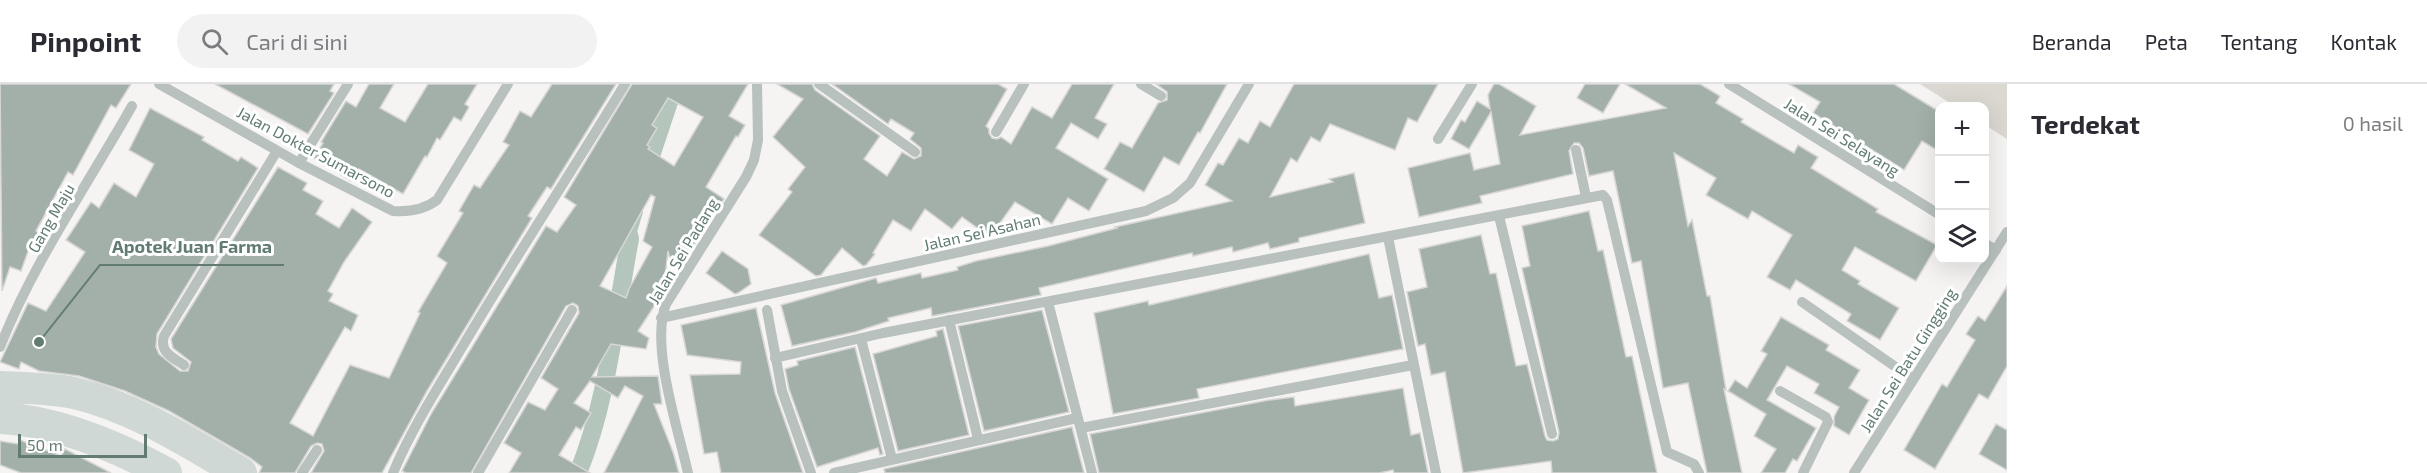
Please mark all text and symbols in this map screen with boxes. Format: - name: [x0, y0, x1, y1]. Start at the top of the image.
- search box: [177, 14, 597, 68]
- text: Pinpoint: [30, 24, 141, 58]
- icon: search: [198, 25, 231, 58]
- text: Cari di sini: [246, 28, 348, 54]
- text: Beranda: [2032, 29, 2112, 54]
- text: Peta: [2145, 29, 2188, 54]
- text: Tentang: [2221, 29, 2298, 54]
- text: Kontak: [2331, 29, 2397, 54]
- street label: Jalan Sei Selayang: [1781, 93, 1903, 180]
- street label: Jalan Dokter Sumarsono: [234, 102, 398, 201]
- map controls: [1935, 102, 1989, 264]
- button: +: [1935, 102, 1989, 156]
- text: Terdekat: [2031, 108, 2140, 139]
- text: 0 hasil: [2343, 111, 2403, 135]
- button: −: [1935, 156, 1989, 210]
- street label: Gang Maju: [23, 180, 79, 256]
- street label: Jalan Sei Padang: [644, 194, 722, 307]
- street label: Jalan Sei Asahan: [921, 209, 1042, 254]
- button: layers: [1935, 210, 1989, 264]
- callout: Apotek Juan Farma: [100, 229, 284, 265]
- text: Apotek Juan Farma: [112, 235, 272, 257]
- street label: Jalan Sei Batu Gingging: [1855, 284, 1960, 435]
- scale bar: [18, 431, 147, 458]
- text: 50 m: [27, 435, 63, 454]

